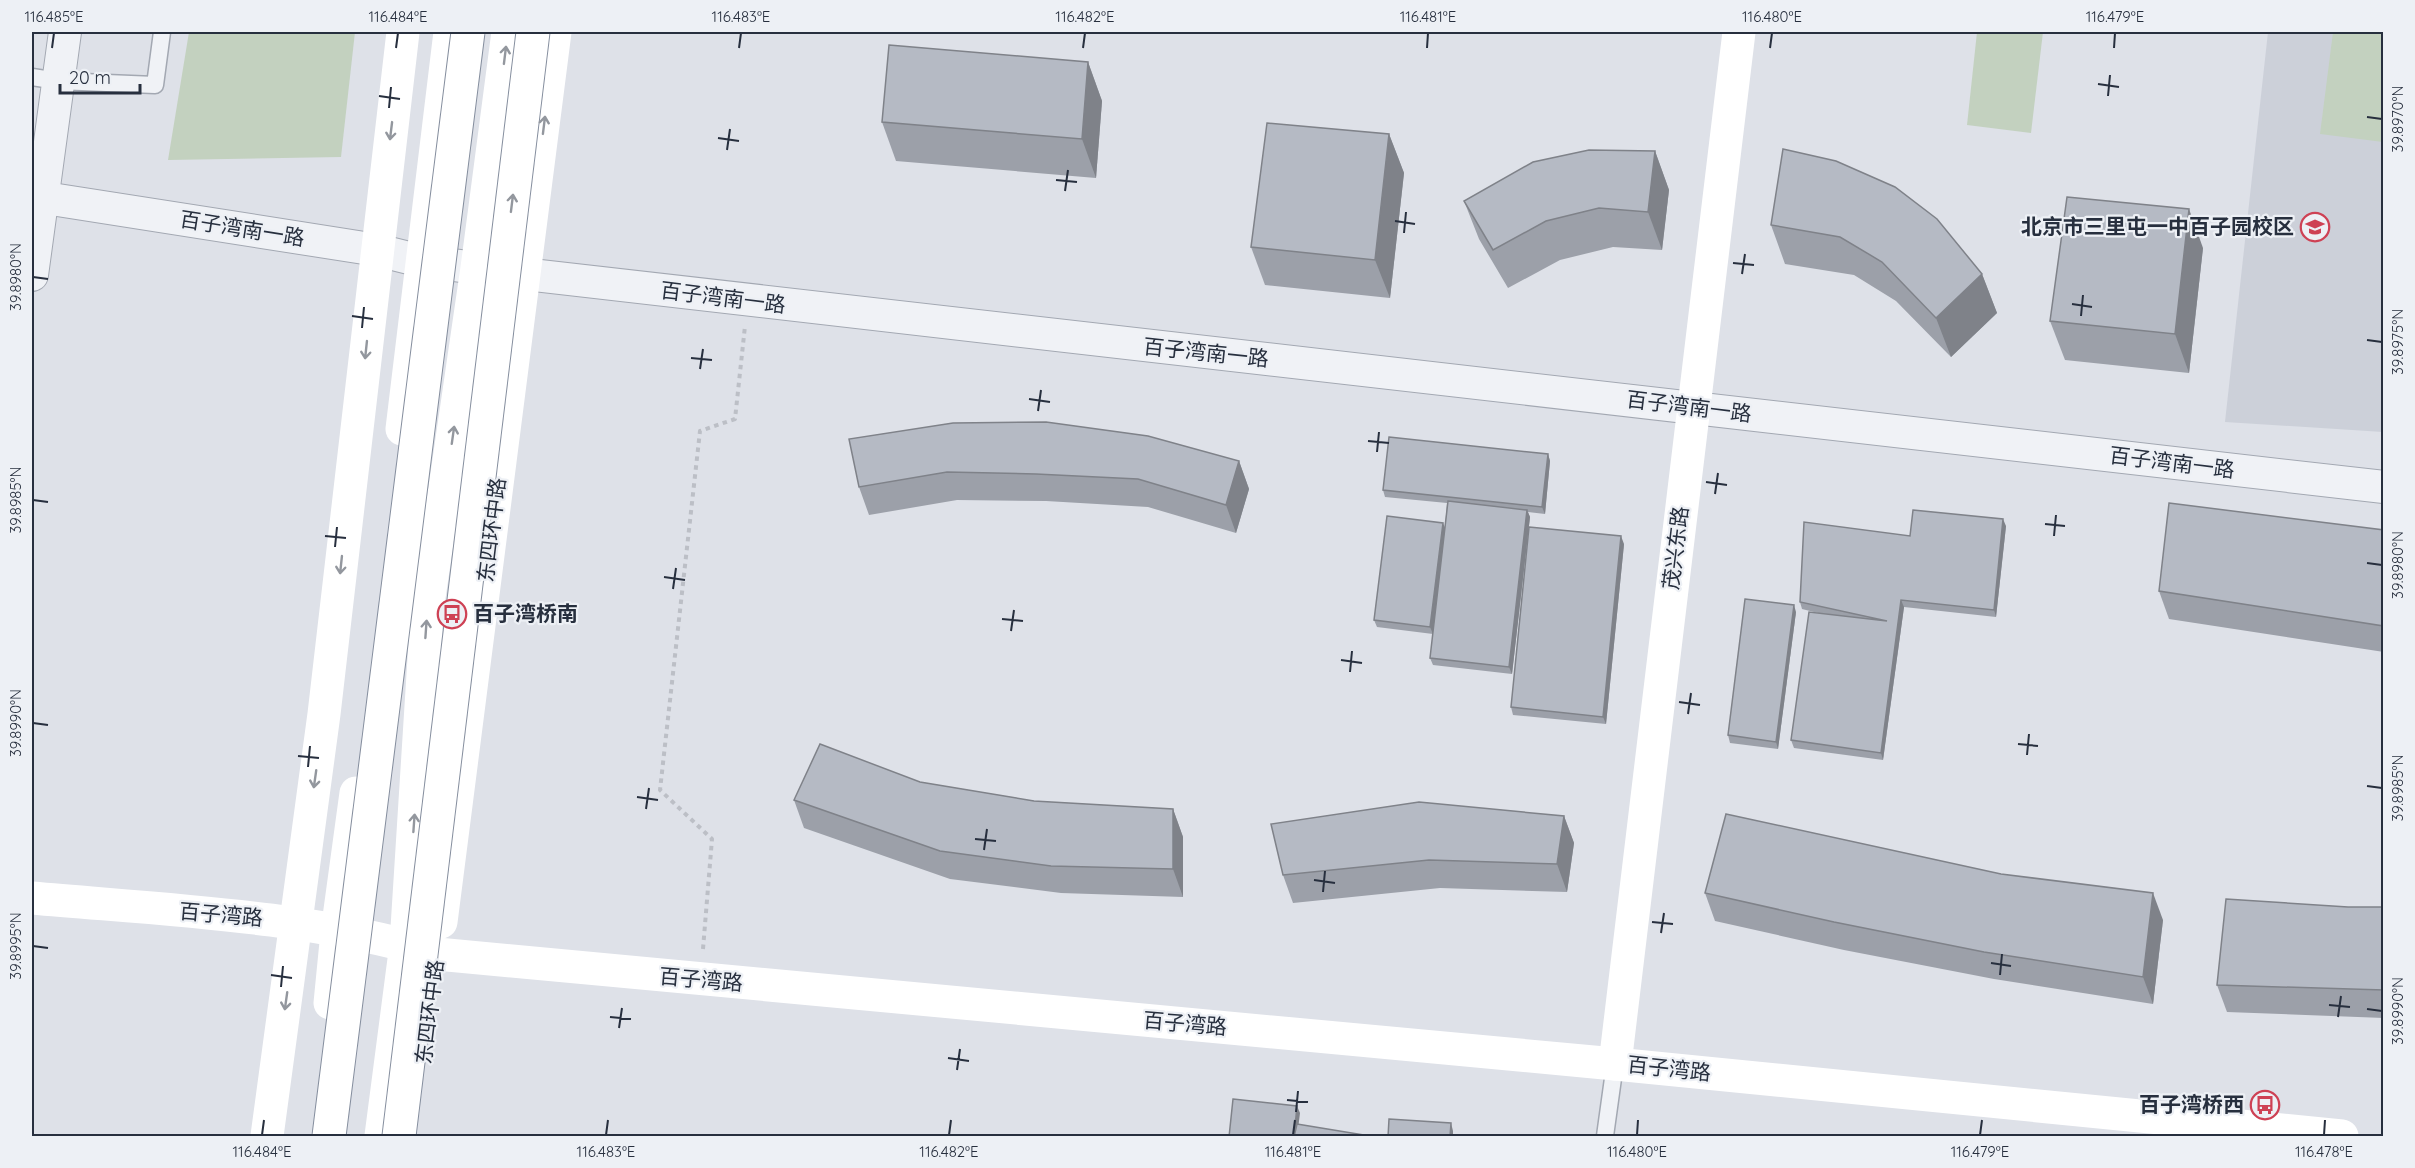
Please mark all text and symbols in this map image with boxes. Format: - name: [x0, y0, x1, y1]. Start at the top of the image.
- text: 116.485°E: [24, 7, 84, 26]
- text: 116.484°E: [369, 7, 427, 26]
- text: 116.483°E: [712, 7, 770, 26]
- text: 116.482°E: [1055, 7, 1115, 26]
- text: 116.481°E: [1400, 7, 1456, 26]
- text: 116.480°E: [1742, 7, 1802, 26]
- text: 116.479°E: [2086, 7, 2144, 26]
- one-way arrow: [499, 46, 510, 65]
- scale bar: [60, 57, 140, 95]
- text: 20 m: [69, 66, 111, 89]
- text: 39.8970°N: [2388, 86, 2407, 152]
- one-way arrow: [538, 115, 549, 135]
- one-way arrow: [386, 121, 397, 141]
- one-way arrow: [507, 193, 518, 213]
- street label: 百子湾南一路: [178, 205, 306, 251]
- school or university icon: 北京市三里屯一中百子园校区: [2299, 211, 2331, 243]
- place label: 北京市三里屯一中百子园校区: [2021, 213, 2294, 239]
- text: 39.8980°N: [6, 243, 25, 311]
- street label: 百子湾南一路: [659, 276, 787, 318]
- text: 39.8975°N: [2388, 309, 2407, 375]
- street label: 百子湾南一路: [1142, 332, 1270, 372]
- one-way arrow: [360, 340, 371, 360]
- street label: 百子湾南一路: [1625, 385, 1753, 427]
- one-way arrow: [447, 426, 458, 446]
- street label: 百子湾南一路: [2108, 441, 2236, 483]
- text: 39.8985°N: [6, 467, 25, 534]
- street label: 东四环中路: [472, 476, 510, 584]
- street label: 茂兴东路: [1657, 505, 1693, 591]
- text: 39.8980°N: [2388, 531, 2407, 599]
- one-way arrow: [335, 554, 346, 574]
- bus stop icon: 百子湾桥南: [436, 598, 468, 630]
- place label: 百子湾桥南: [473, 600, 578, 626]
- one-way arrow: [421, 619, 432, 639]
- text: 39.8990°N: [6, 689, 25, 757]
- text: 39.8985°N: [2388, 755, 2407, 822]
- one-way arrow: [310, 769, 321, 789]
- one-way arrow: [408, 814, 419, 834]
- street label: 百子湾路: [178, 897, 264, 931]
- text: 39.8995°N: [6, 912, 25, 980]
- street label: 东四环中路: [410, 958, 448, 1066]
- street label: 百子湾路: [658, 962, 744, 996]
- text: 39.8990°N: [2388, 977, 2407, 1045]
- one-way arrow: [280, 990, 291, 1010]
- street label: 百子湾路: [1142, 1006, 1228, 1040]
- street label: 百子湾路: [1626, 1051, 1712, 1085]
- bus stop icon: 百子湾桥西: [2249, 1089, 2281, 1121]
- place label: 百子湾桥西: [2139, 1091, 2244, 1117]
- text: 116.484°E: [233, 1142, 291, 1161]
- text: 116.483°E: [577, 1142, 635, 1161]
- text: 116.482°E: [919, 1142, 979, 1161]
- text: 116.481°E: [1265, 1142, 1321, 1161]
- text: 116.480°E: [1607, 1142, 1667, 1161]
- text: 116.479°E: [1951, 1142, 2009, 1161]
- text: 116.478°E: [2295, 1142, 2353, 1161]

